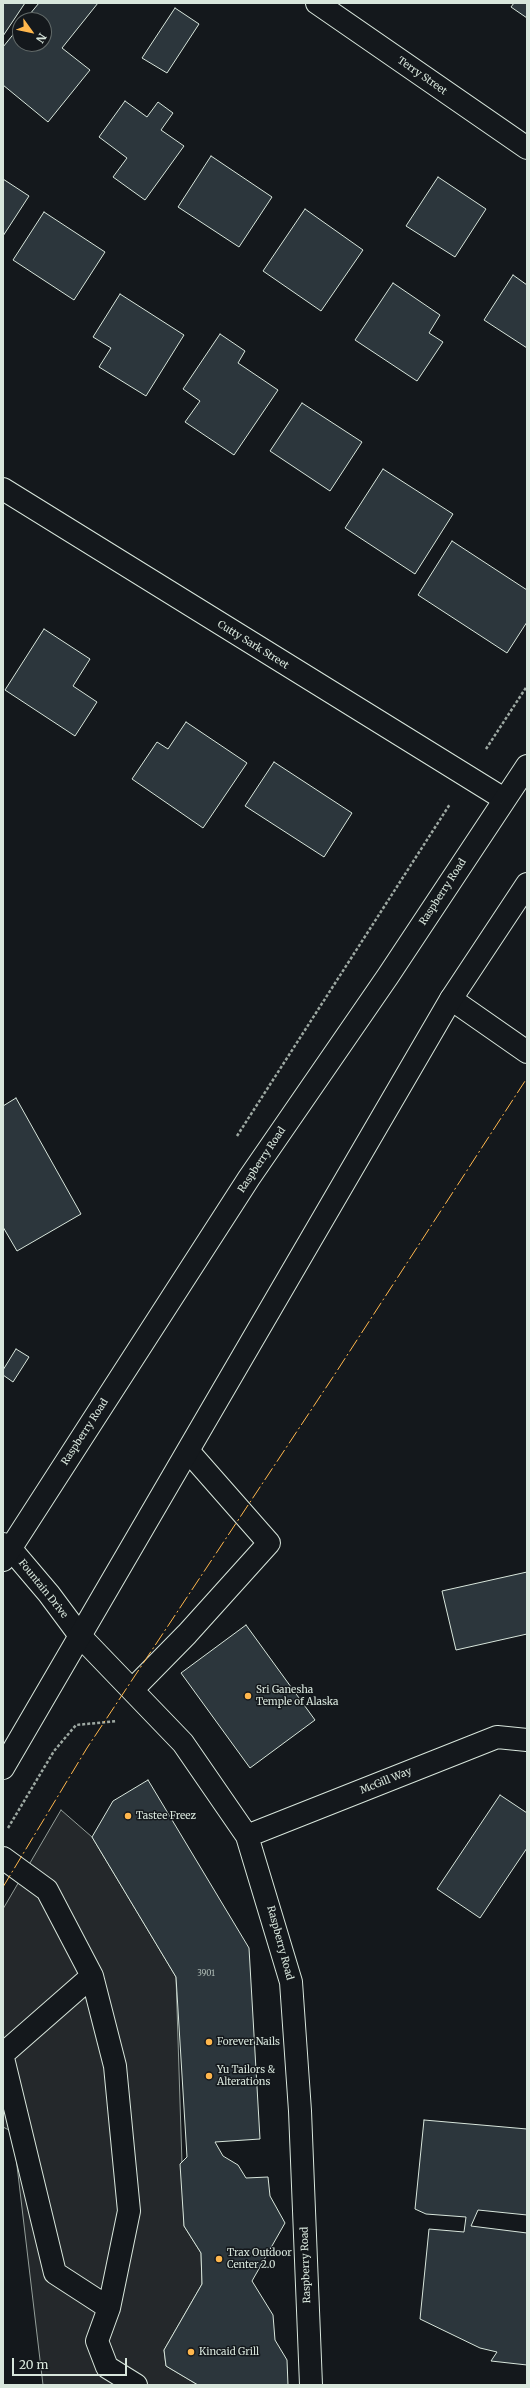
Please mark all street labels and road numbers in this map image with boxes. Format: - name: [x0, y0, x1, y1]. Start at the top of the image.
- street label: Terry Street: [395, 54, 449, 98]
- street label: Cutty Sark Street: [215, 618, 291, 672]
- street label: Raspberry Road: [417, 857, 469, 927]
- street label: Raspberry Road: [236, 1125, 288, 1195]
- street label: Raspberry Road: [59, 1397, 111, 1467]
- street label: Fountain Drive: [16, 1557, 70, 1621]
- street label: McGill Way: [359, 1765, 413, 1797]
- street label: Raspberry Road: [264, 1904, 296, 1982]
- street label: Raspberry Road: [299, 2227, 313, 2303]

